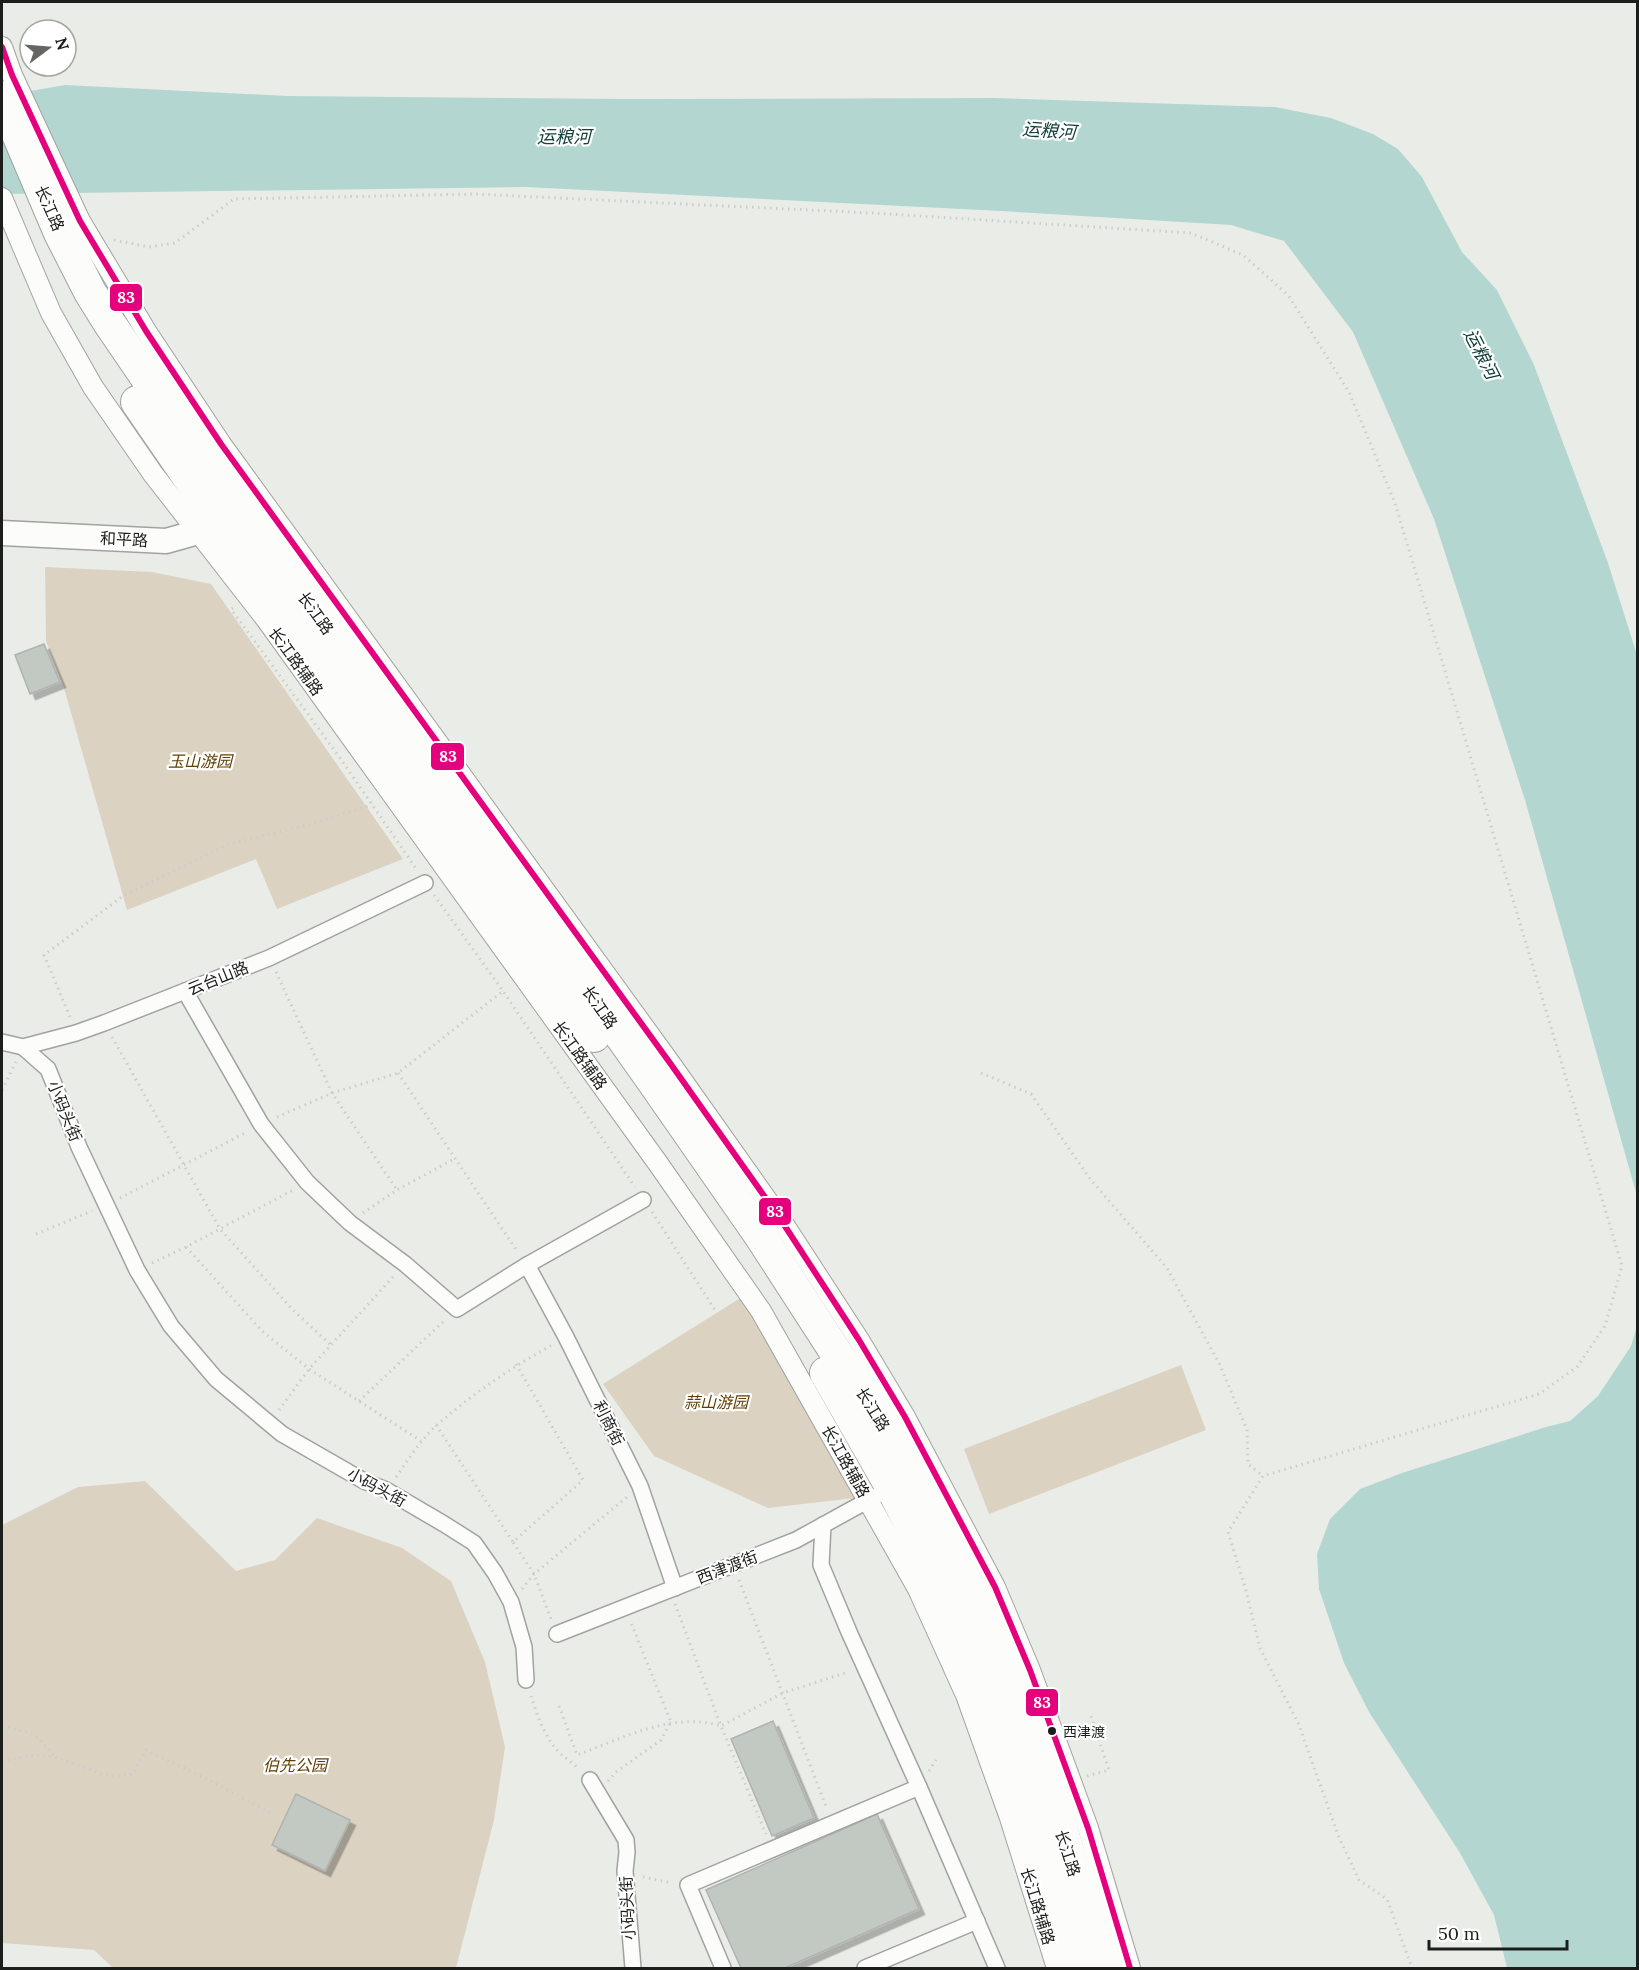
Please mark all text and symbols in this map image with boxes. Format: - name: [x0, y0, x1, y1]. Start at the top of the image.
- north arrow: [18, 18, 78, 78]
- text: N: [51, 35, 74, 53]
- water label: 运粮河: [1021, 117, 1080, 144]
- water label: 运粮河: [537, 125, 594, 148]
- street label: 长江路: [31, 182, 69, 234]
- line badge: 83: [109, 283, 143, 312]
- text: 83: [117, 287, 135, 307]
- water label: 运粮河: [1459, 324, 1505, 386]
- street label: 和平路: [100, 528, 148, 550]
- street label: 长江路: [294, 588, 338, 638]
- street label: 长江路辅路: [264, 623, 328, 699]
- line badge: 83: [430, 742, 465, 771]
- text: 83: [439, 746, 457, 766]
- park label: 玉山游园: [168, 751, 234, 771]
- street label: 云台山路: [185, 957, 251, 999]
- street label: 长江路: [578, 982, 622, 1032]
- street label: 长江路辅路: [548, 1017, 612, 1093]
- street label: 小码头街: [44, 1078, 86, 1144]
- line badge: 83: [758, 1197, 792, 1226]
- text: 83: [766, 1201, 784, 1221]
- street label: 长江路: [852, 1383, 894, 1435]
- park label: 蒜山游园: [684, 1392, 750, 1412]
- street label: 利商街: [589, 1397, 629, 1449]
- street label: 长江路辅路: [818, 1421, 874, 1501]
- street label: 小码头街: [344, 1463, 410, 1511]
- street label: 西津渡街: [694, 1546, 760, 1588]
- line badge: 83: [1025, 1688, 1059, 1717]
- text: 83: [1033, 1692, 1051, 1712]
- place label: 西津渡: [1063, 1723, 1105, 1741]
- marker: 西津渡: [1046, 1725, 1058, 1737]
- park label: 伯先公园: [263, 1755, 329, 1775]
- street label: 长江路: [1051, 1827, 1085, 1879]
- street label: 长江路辅路: [1017, 1865, 1059, 1947]
- street label: 小码头街: [615, 1876, 639, 1940]
- scale bar: [1429, 1913, 1567, 1951]
- text: 50 m: [1438, 1922, 1480, 1945]

